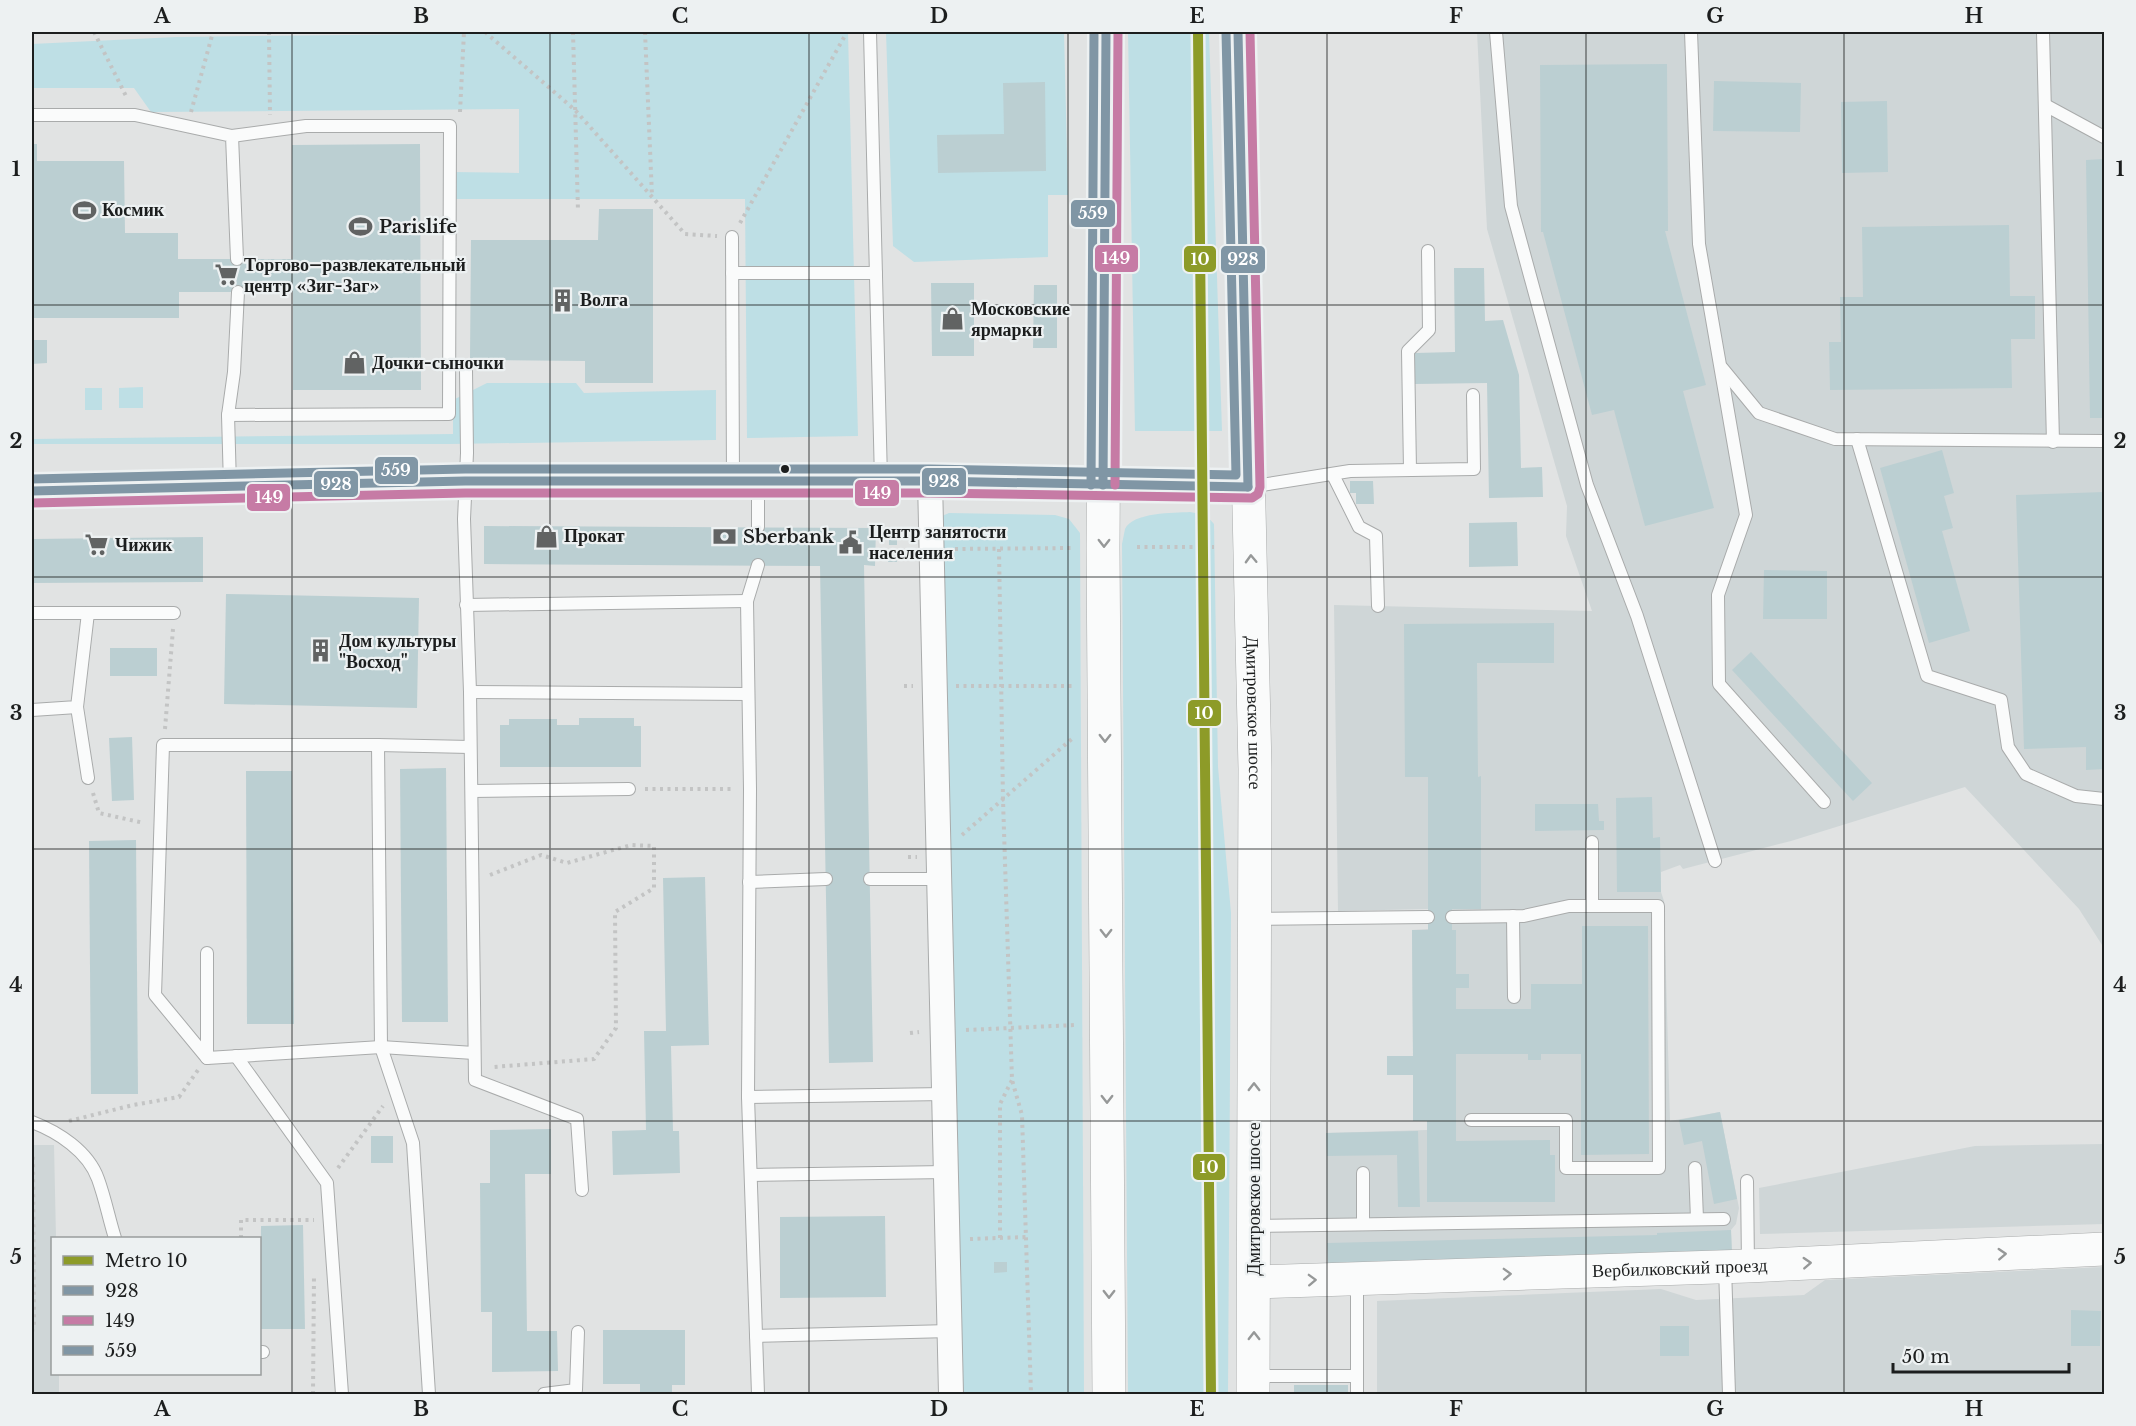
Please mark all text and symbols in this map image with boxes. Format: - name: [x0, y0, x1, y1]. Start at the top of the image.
- text: A: [153, 4, 171, 28]
- text: B: [413, 4, 429, 28]
- text: C: [672, 4, 688, 28]
- text: D: [930, 4, 948, 28]
- text: E: [1189, 4, 1205, 28]
- text: F: [1449, 4, 1463, 28]
- text: G: [1706, 4, 1724, 28]
- text: H: [1965, 4, 1984, 28]
- text: 1: [12, 157, 21, 181]
- text: 1: [2116, 157, 2125, 181]
- sports icon: Космик: [71, 197, 97, 223]
- place label: Космик: [102, 199, 165, 221]
- line badge: 559: [1070, 199, 1116, 228]
- text: 559: [1078, 203, 1108, 223]
- sports icon: Parislife: [348, 214, 374, 240]
- place label: Parislife: [379, 216, 457, 238]
- line badge: 149: [1094, 244, 1139, 273]
- line badge: 10: [1183, 245, 1217, 273]
- line badge: 928: [1220, 245, 1266, 274]
- text: 149: [1102, 248, 1130, 268]
- text: 10: [1190, 249, 1210, 269]
- text: 928: [1227, 249, 1259, 269]
- place label: Торгово–развлекательный центр «Зиг-Заг»: [244, 254, 466, 297]
- supermarket icon: Торгово–развлекательный центр «Зиг-Заг»: [213, 262, 239, 288]
- building icon: Волга: [549, 287, 575, 313]
- place label: Волга: [580, 289, 628, 311]
- place label: Московские ярмарки: [971, 298, 1070, 341]
- shop icon: Московские ярмарки: [940, 306, 966, 332]
- shop icon: Дочки-сыночки: [341, 350, 367, 376]
- place label: Дочки-сыночки: [372, 352, 504, 374]
- text: 2: [9, 429, 23, 453]
- text: 2: [2113, 429, 2127, 453]
- line badge: 559: [374, 456, 419, 485]
- text: 559: [381, 460, 411, 480]
- unlabelled marker: [779, 463, 791, 475]
- line badge: 928: [921, 467, 967, 496]
- line badge: 928: [313, 470, 359, 498]
- text: 928: [928, 471, 960, 491]
- text: 928: [320, 474, 352, 494]
- line badge: 149: [854, 479, 900, 507]
- line badge: 149: [246, 483, 291, 512]
- text: 149: [863, 483, 891, 503]
- text: 149: [255, 487, 283, 507]
- place label: Центр занятости населения: [869, 521, 1006, 564]
- shop icon: Прокат: [533, 523, 559, 549]
- bank icon: Sberbank: [712, 524, 738, 550]
- place label: Прокат: [564, 525, 625, 547]
- place label: Sberbank: [743, 526, 835, 548]
- public building icon: Центр занятости населения: [838, 529, 864, 555]
- supermarket icon: Чижик: [84, 532, 110, 558]
- place label: Чижик: [115, 534, 173, 556]
- one-way arrow: [1097, 539, 1110, 548]
- one-way arrow: [1245, 554, 1257, 563]
- place label: Дом культуры "Восход": [339, 630, 456, 673]
- street label: Дмитровское шоссе: [1241, 636, 1266, 790]
- building icon: Дом культуры "Восход": [308, 638, 334, 664]
- line badge: 10: [1187, 699, 1222, 727]
- text: 3: [10, 701, 22, 725]
- text: 3: [2114, 701, 2126, 725]
- text: 10: [1194, 703, 1214, 723]
- one-way arrow: [1099, 734, 1111, 743]
- one-way arrow: [1100, 929, 1112, 938]
- text: 4: [9, 973, 23, 997]
- text: 4: [2113, 973, 2127, 997]
- one-way arrow: [1248, 1082, 1260, 1091]
- one-way arrow: [1101, 1095, 1113, 1104]
- street label: Дмитровское шоссе: [1243, 1122, 1265, 1276]
- line badge: 10: [1192, 1153, 1226, 1181]
- text: 10: [1199, 1157, 1219, 1177]
- legend: [51, 1237, 261, 1375]
- text: 5: [10, 1245, 22, 1269]
- text: 5: [2114, 1245, 2126, 1269]
- one-way arrow: [1997, 1247, 2006, 1260]
- text: Metro 10: [105, 1250, 188, 1272]
- street label: Вербилковский проезд: [1592, 1254, 1768, 1282]
- one-way arrow: [1802, 1257, 1811, 1270]
- one-way arrow: [1502, 1267, 1511, 1280]
- one-way arrow: [1308, 1274, 1317, 1286]
- text: 928: [105, 1280, 139, 1302]
- one-way arrow: [1103, 1290, 1115, 1299]
- text: 149: [105, 1310, 135, 1332]
- one-way arrow: [1248, 1332, 1260, 1341]
- scale bar: [1893, 1336, 2068, 1374]
- text: 559: [105, 1340, 137, 1362]
- text: 50 m: [1902, 1346, 1950, 1368]
- text: A: [153, 1397, 171, 1421]
- text: B: [413, 1397, 429, 1421]
- text: C: [672, 1397, 688, 1421]
- text: D: [930, 1397, 948, 1421]
- text: E: [1189, 1397, 1205, 1421]
- text: F: [1449, 1397, 1463, 1421]
- text: G: [1706, 1397, 1724, 1421]
- text: H: [1965, 1397, 1984, 1421]

